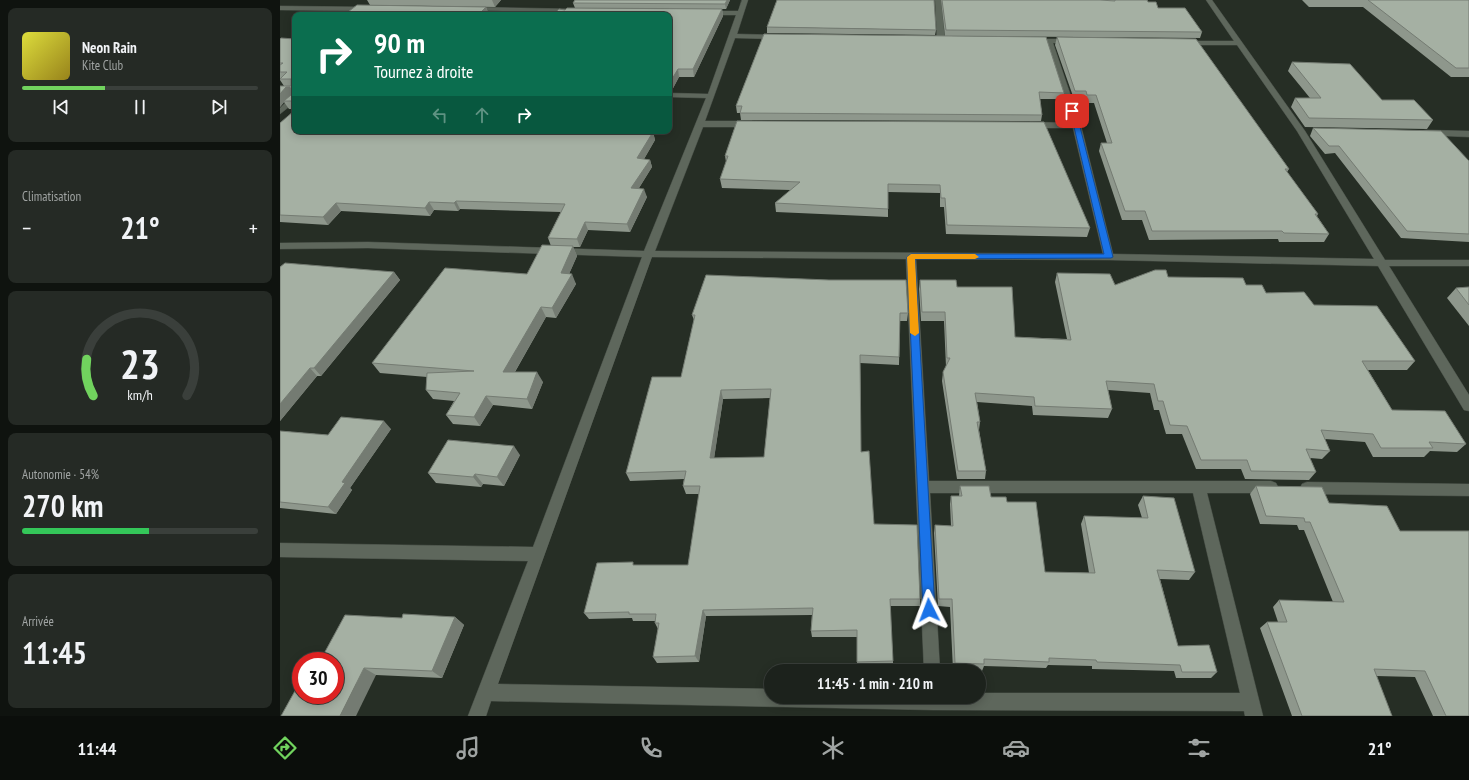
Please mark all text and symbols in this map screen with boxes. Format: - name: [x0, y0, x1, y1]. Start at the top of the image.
- text: 90 m: [374, 24, 425, 61]
- icon: right: [308, 28, 360, 80]
- text: Neon Rain: [82, 38, 137, 57]
- text: Kite Club: [82, 57, 123, 74]
- text: Tournez à droite: [374, 60, 473, 83]
- pin: [1055, 94, 1089, 128]
- icon: previous: [50, 96, 72, 118]
- icon: pause: [129, 96, 151, 118]
- icon: next: [208, 96, 230, 118]
- icon: arrive: [1061, 100, 1083, 122]
- icon: left: [429, 104, 451, 126]
- icon: ahead: [471, 104, 493, 126]
- icon: right: [513, 104, 535, 126]
- text: Climatisation: [22, 188, 81, 205]
- text: 21°: [120, 208, 160, 247]
- text: −: [22, 214, 31, 242]
- text: +: [249, 214, 258, 242]
- text: 23: [120, 337, 160, 390]
- text: km/h: [127, 385, 153, 404]
- text: Autonomie · 54%: [22, 466, 99, 483]
- text: 270 km: [22, 486, 103, 525]
- position arrow: [908, 589, 950, 631]
- text: Arrivée: [22, 613, 54, 630]
- text: 11:45: [22, 633, 87, 672]
- speed limit sign: 30: [292, 652, 344, 704]
- text: 11:45 · 1 min · 210 m: [817, 674, 933, 693]
- icon: directions: [271, 734, 299, 762]
- icon: music: [454, 734, 482, 762]
- icon: phone: [637, 734, 665, 762]
- icon: climate: [819, 734, 847, 762]
- icon: car: [1002, 734, 1030, 762]
- icon: filters: [1185, 734, 1213, 762]
- text: 11:44: [77, 737, 116, 760]
- text: 21°: [1368, 737, 1392, 760]

